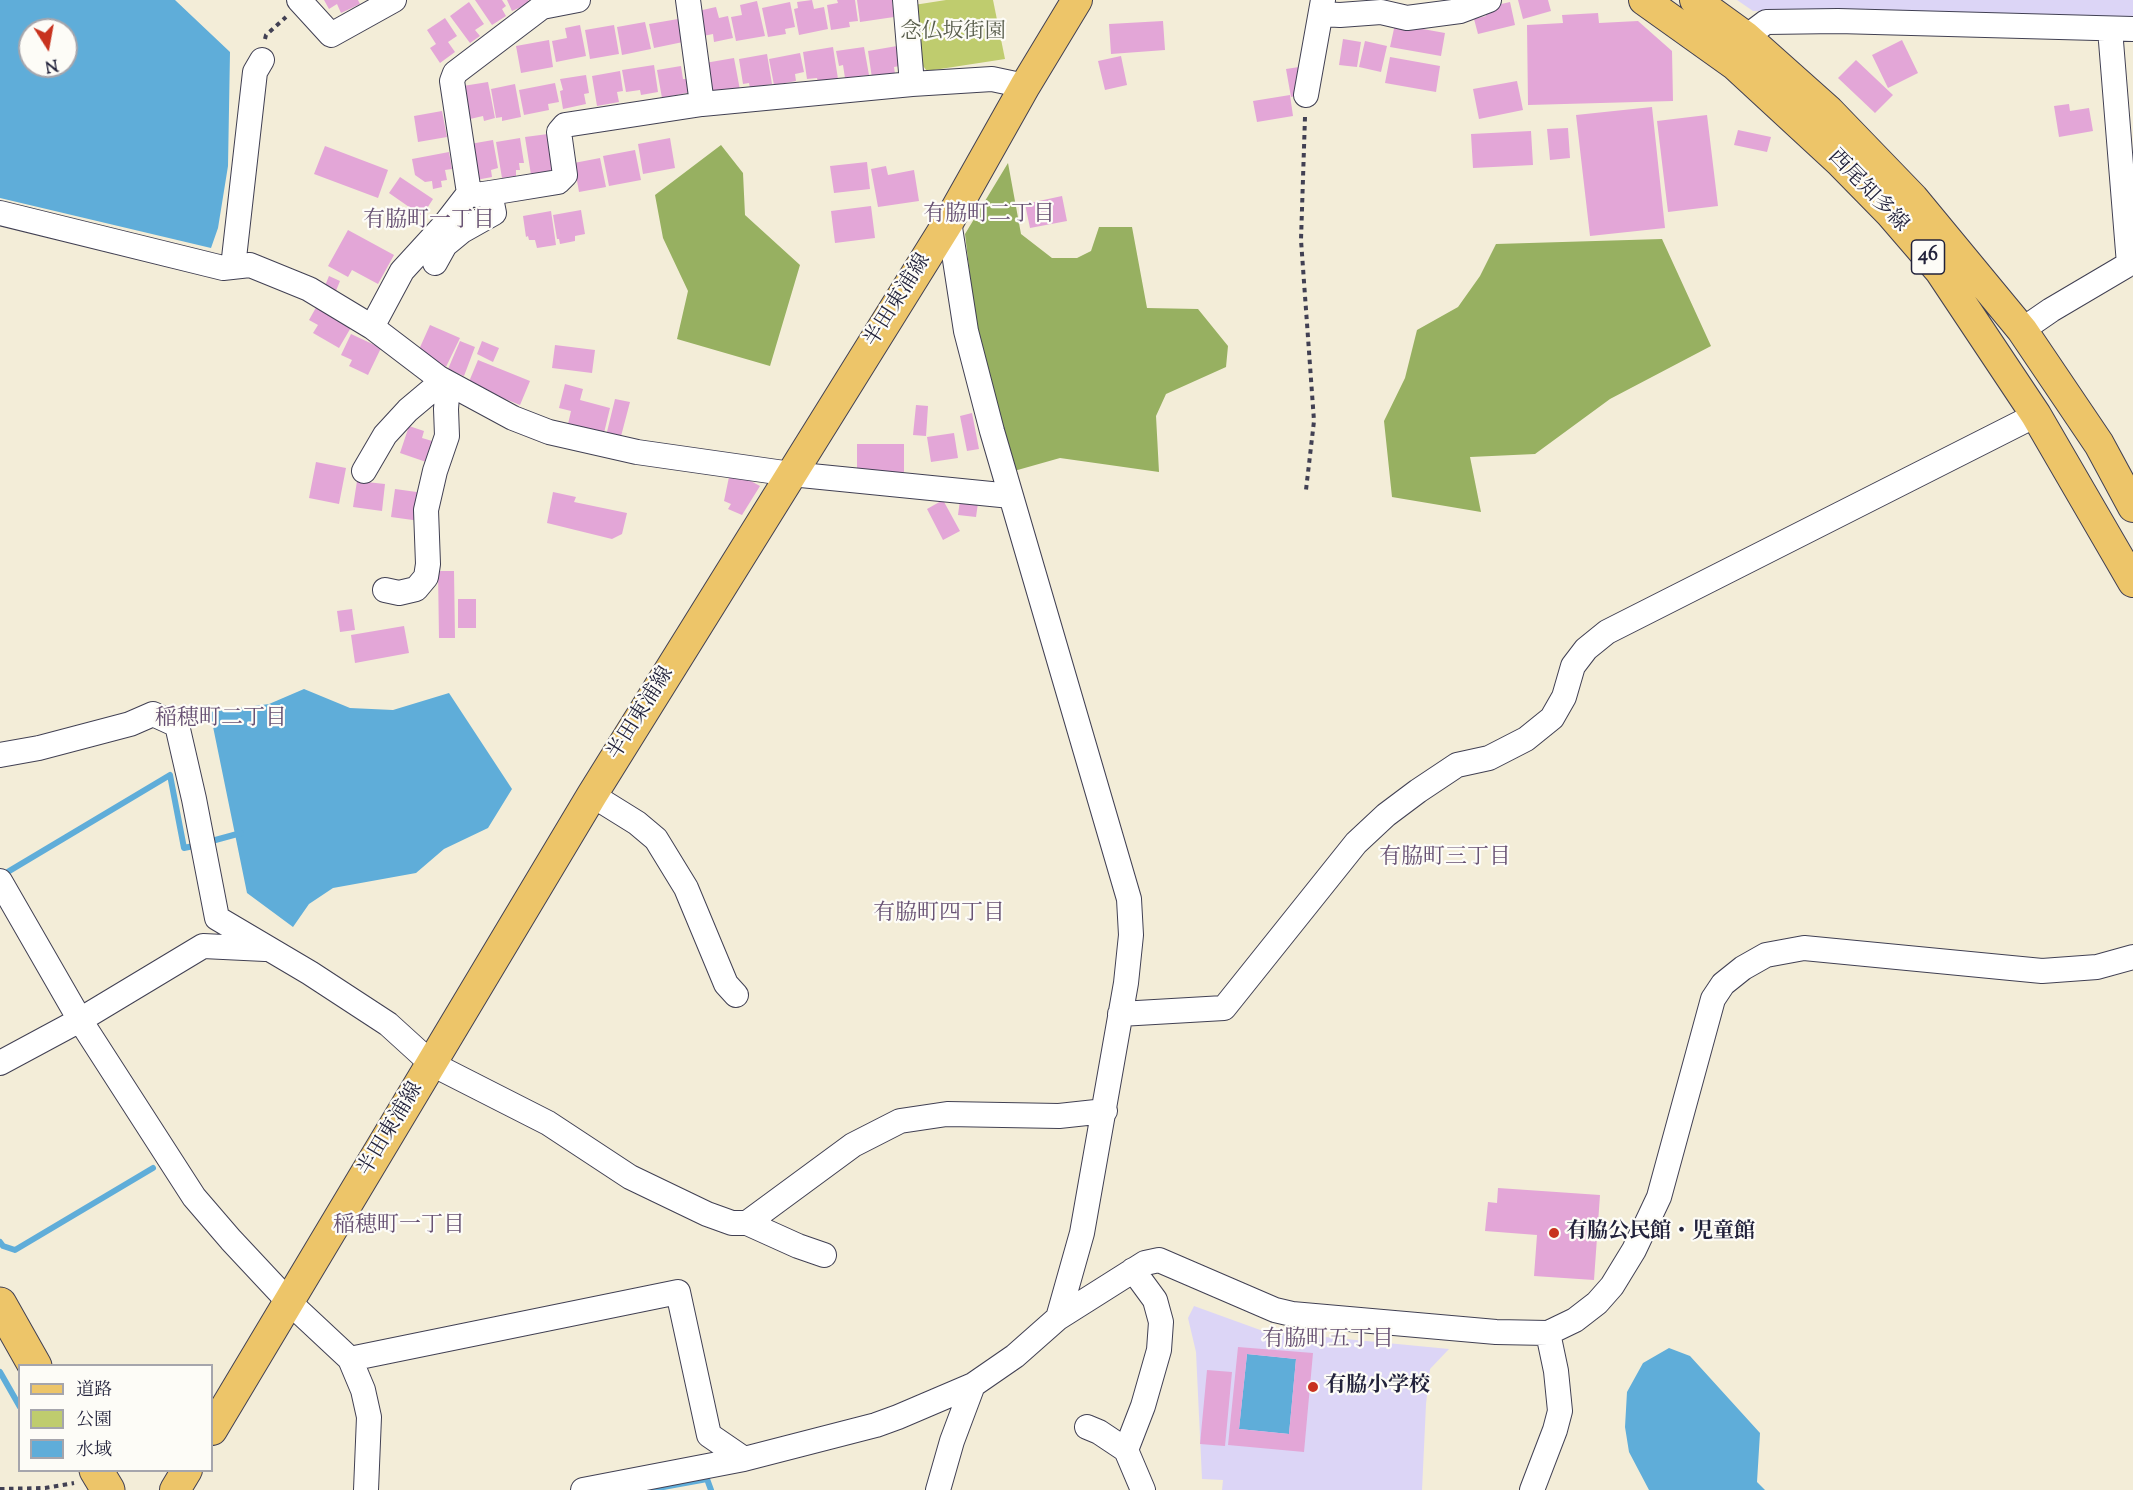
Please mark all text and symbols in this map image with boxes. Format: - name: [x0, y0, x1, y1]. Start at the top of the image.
- north arrow: [18, 18, 78, 78]
- park label: 念仏坂街園: [901, 20, 1005, 46]
- text: N: [43, 52, 60, 77]
- street label: 西尾知多線: [1821, 145, 1913, 239]
- district label: 有脇町二丁目: [923, 203, 1055, 229]
- district label: 有脇町一丁目: [363, 209, 495, 235]
- road number: 46: [1912, 240, 1944, 274]
- street label: 半田東浦線: [860, 250, 938, 352]
- street label: 半田東浦線: [603, 663, 681, 765]
- district label: 稲穂町二丁目: [155, 707, 287, 733]
- district label: 有脇町三丁目: [1379, 846, 1511, 872]
- district label: 有脇町四丁目: [873, 902, 1005, 928]
- street label: 半田東浦線: [354, 1079, 430, 1181]
- district label: 稲穂町一丁目: [333, 1214, 465, 1240]
- place label: 有脇公民館・児童館: [1566, 1220, 1755, 1246]
- marker: 有脇公民館・児童館: [1547, 1226, 1561, 1240]
- district label: 有脇町五丁目: [1262, 1328, 1394, 1354]
- legend: [18, 1364, 213, 1472]
- place label: 有脇小学校: [1325, 1374, 1430, 1400]
- text: 道路: [76, 1378, 112, 1404]
- marker: 有脇小学校: [1306, 1380, 1320, 1394]
- text: 公園: [76, 1408, 112, 1434]
- text: 水域: [76, 1438, 112, 1464]

